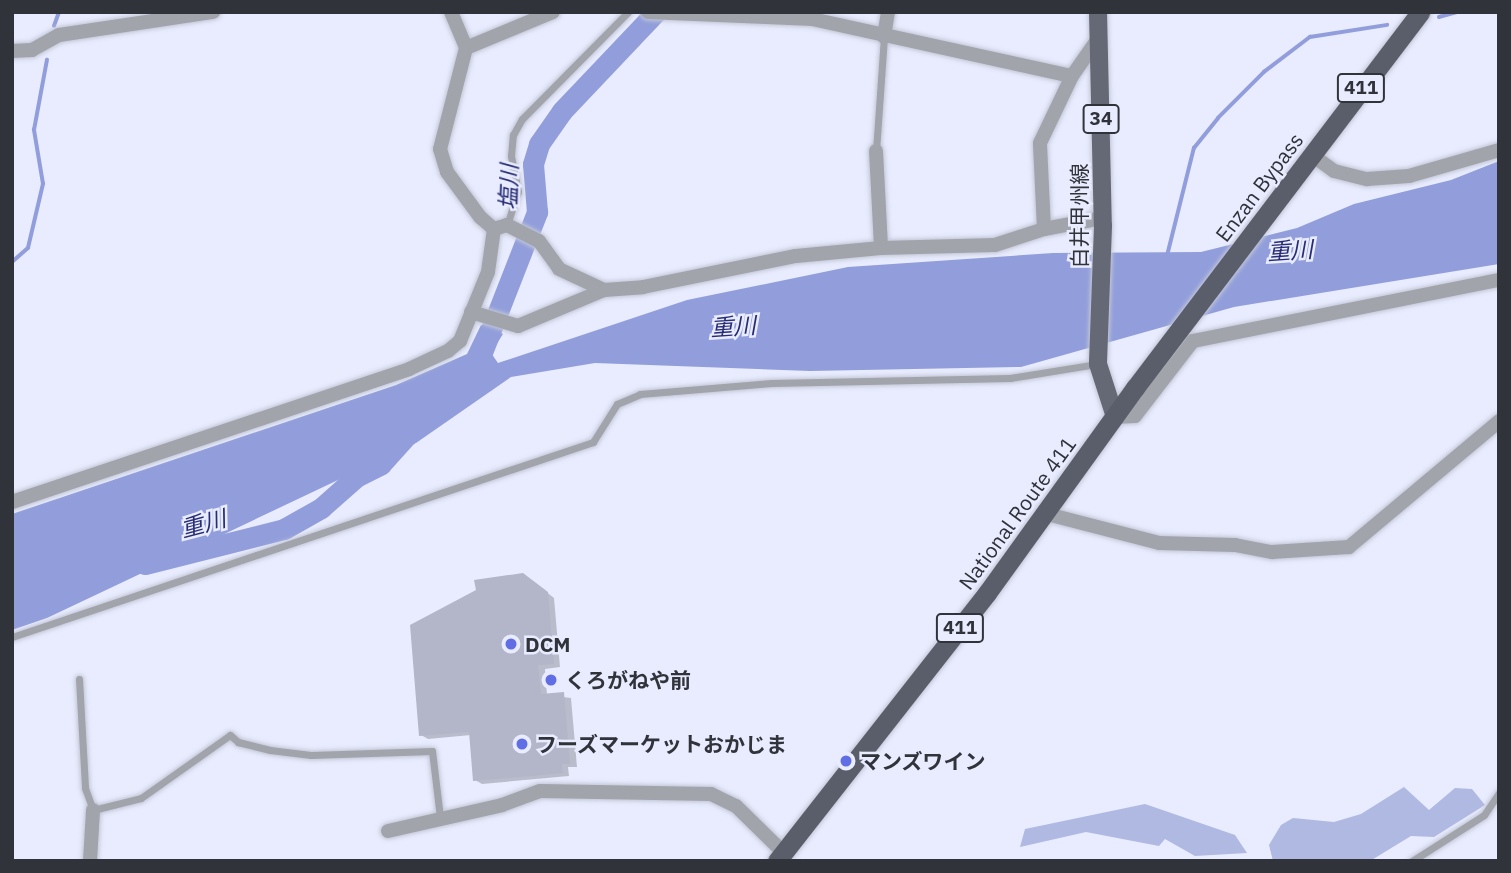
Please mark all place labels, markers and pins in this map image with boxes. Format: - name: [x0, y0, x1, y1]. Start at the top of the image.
- place label: DCM: [525, 631, 571, 657]
- marker: DCM: [503, 636, 519, 652]
- place label: くろがねや前: [565, 667, 691, 693]
- marker: くろがねや前: [543, 672, 559, 688]
- place label: フーズマーケットおかじま: [536, 731, 788, 757]
- marker: フーズマーケットおかじま: [514, 736, 530, 752]
- place label: マンズワイン: [860, 748, 986, 774]
- marker: マンズワイン: [838, 753, 854, 769]

